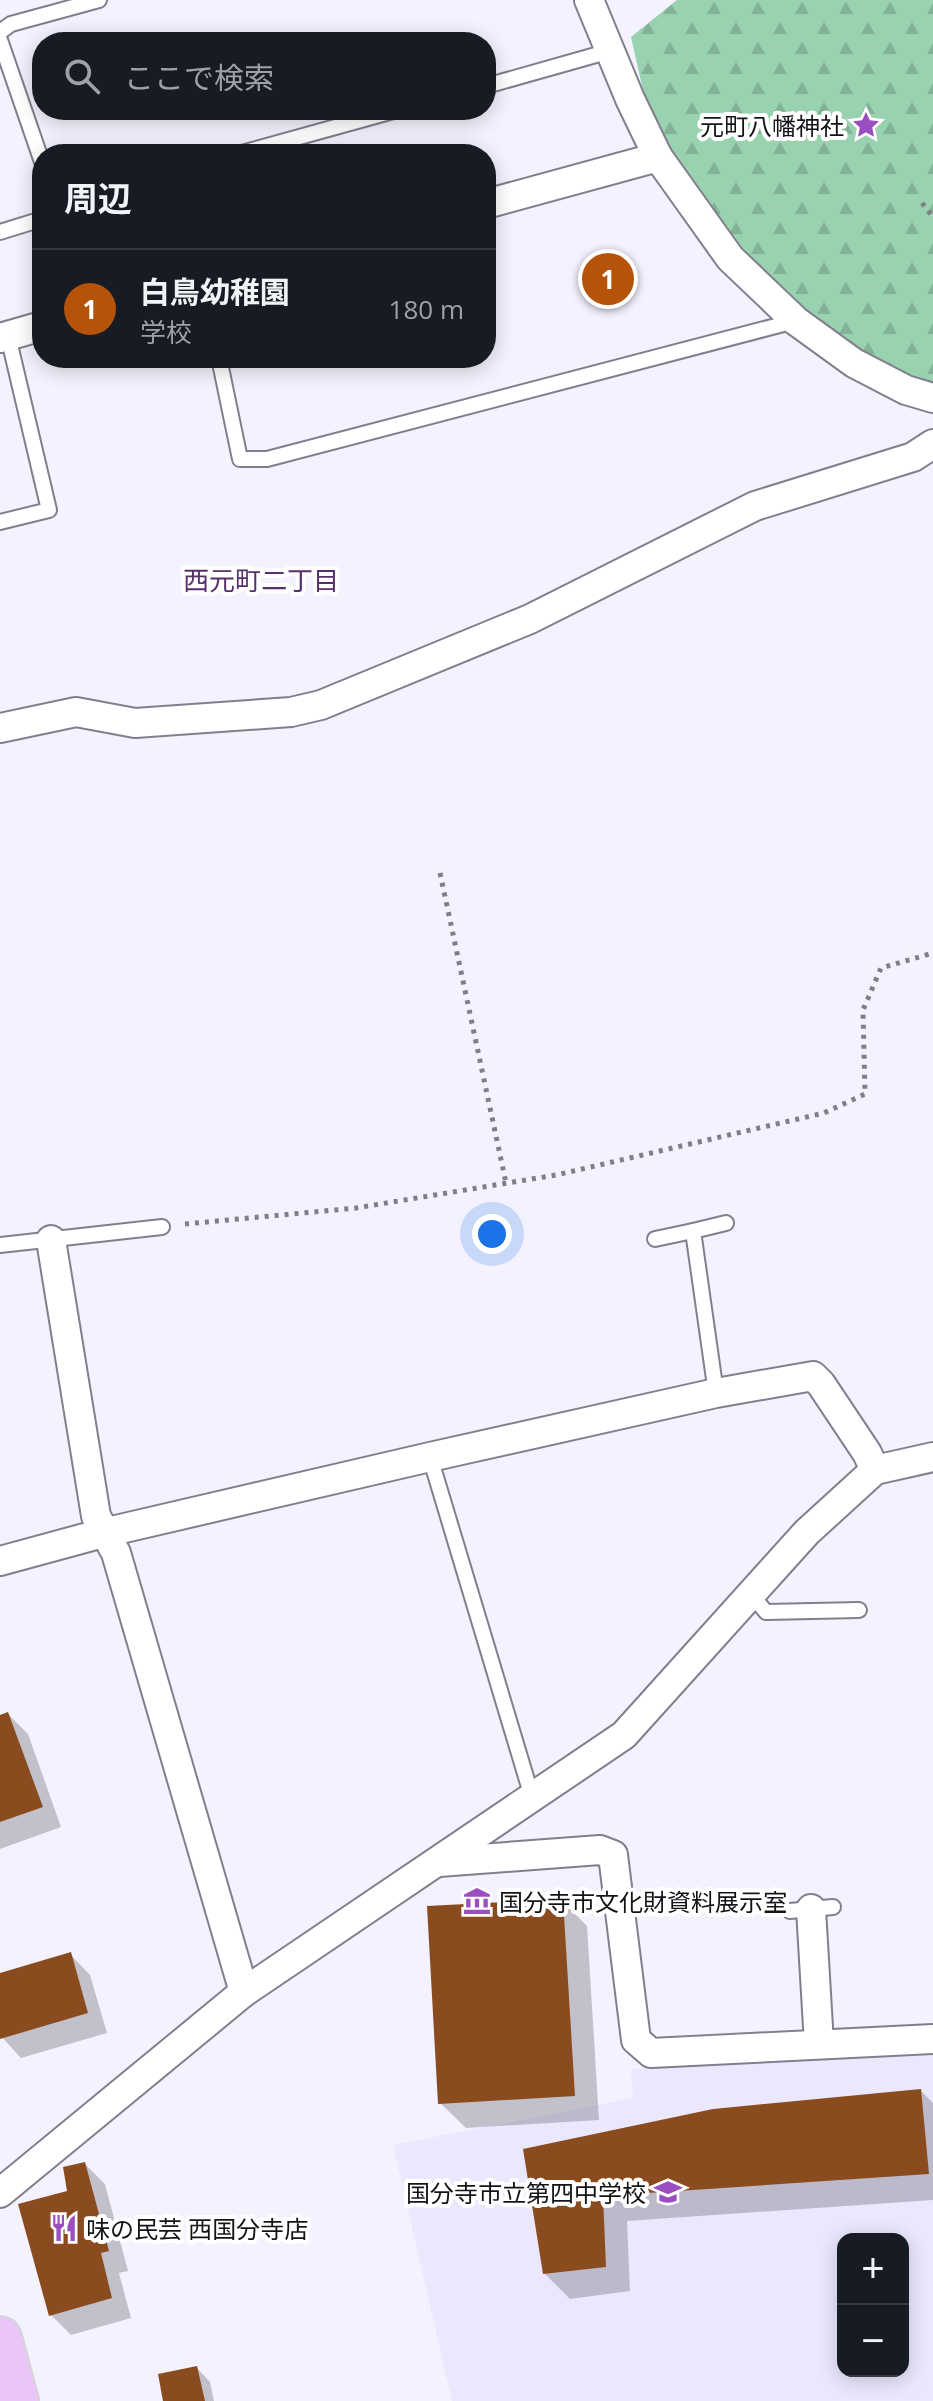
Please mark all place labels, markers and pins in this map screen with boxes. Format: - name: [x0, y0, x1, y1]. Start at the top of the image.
- place label: 元町八幡神社: [700, 109, 844, 142]
- place icon: 元町八幡神社: [851, 110, 881, 140]
- pin: 1: [582, 249, 634, 309]
- place label: 国分寺市文化財資料展示室: [499, 1885, 787, 1918]
- museum icon: 国分寺市文化財資料展示室: [462, 1886, 492, 1916]
- place label: 国分寺市立第四中学校: [406, 2176, 646, 2209]
- school or university icon: 国分寺市立第四中学校: [653, 2177, 683, 2207]
- place label: 味の民芸 西国分寺店: [86, 2212, 308, 2245]
- restaurant icon: 味の民芸 西国分寺店: [49, 2213, 79, 2243]

